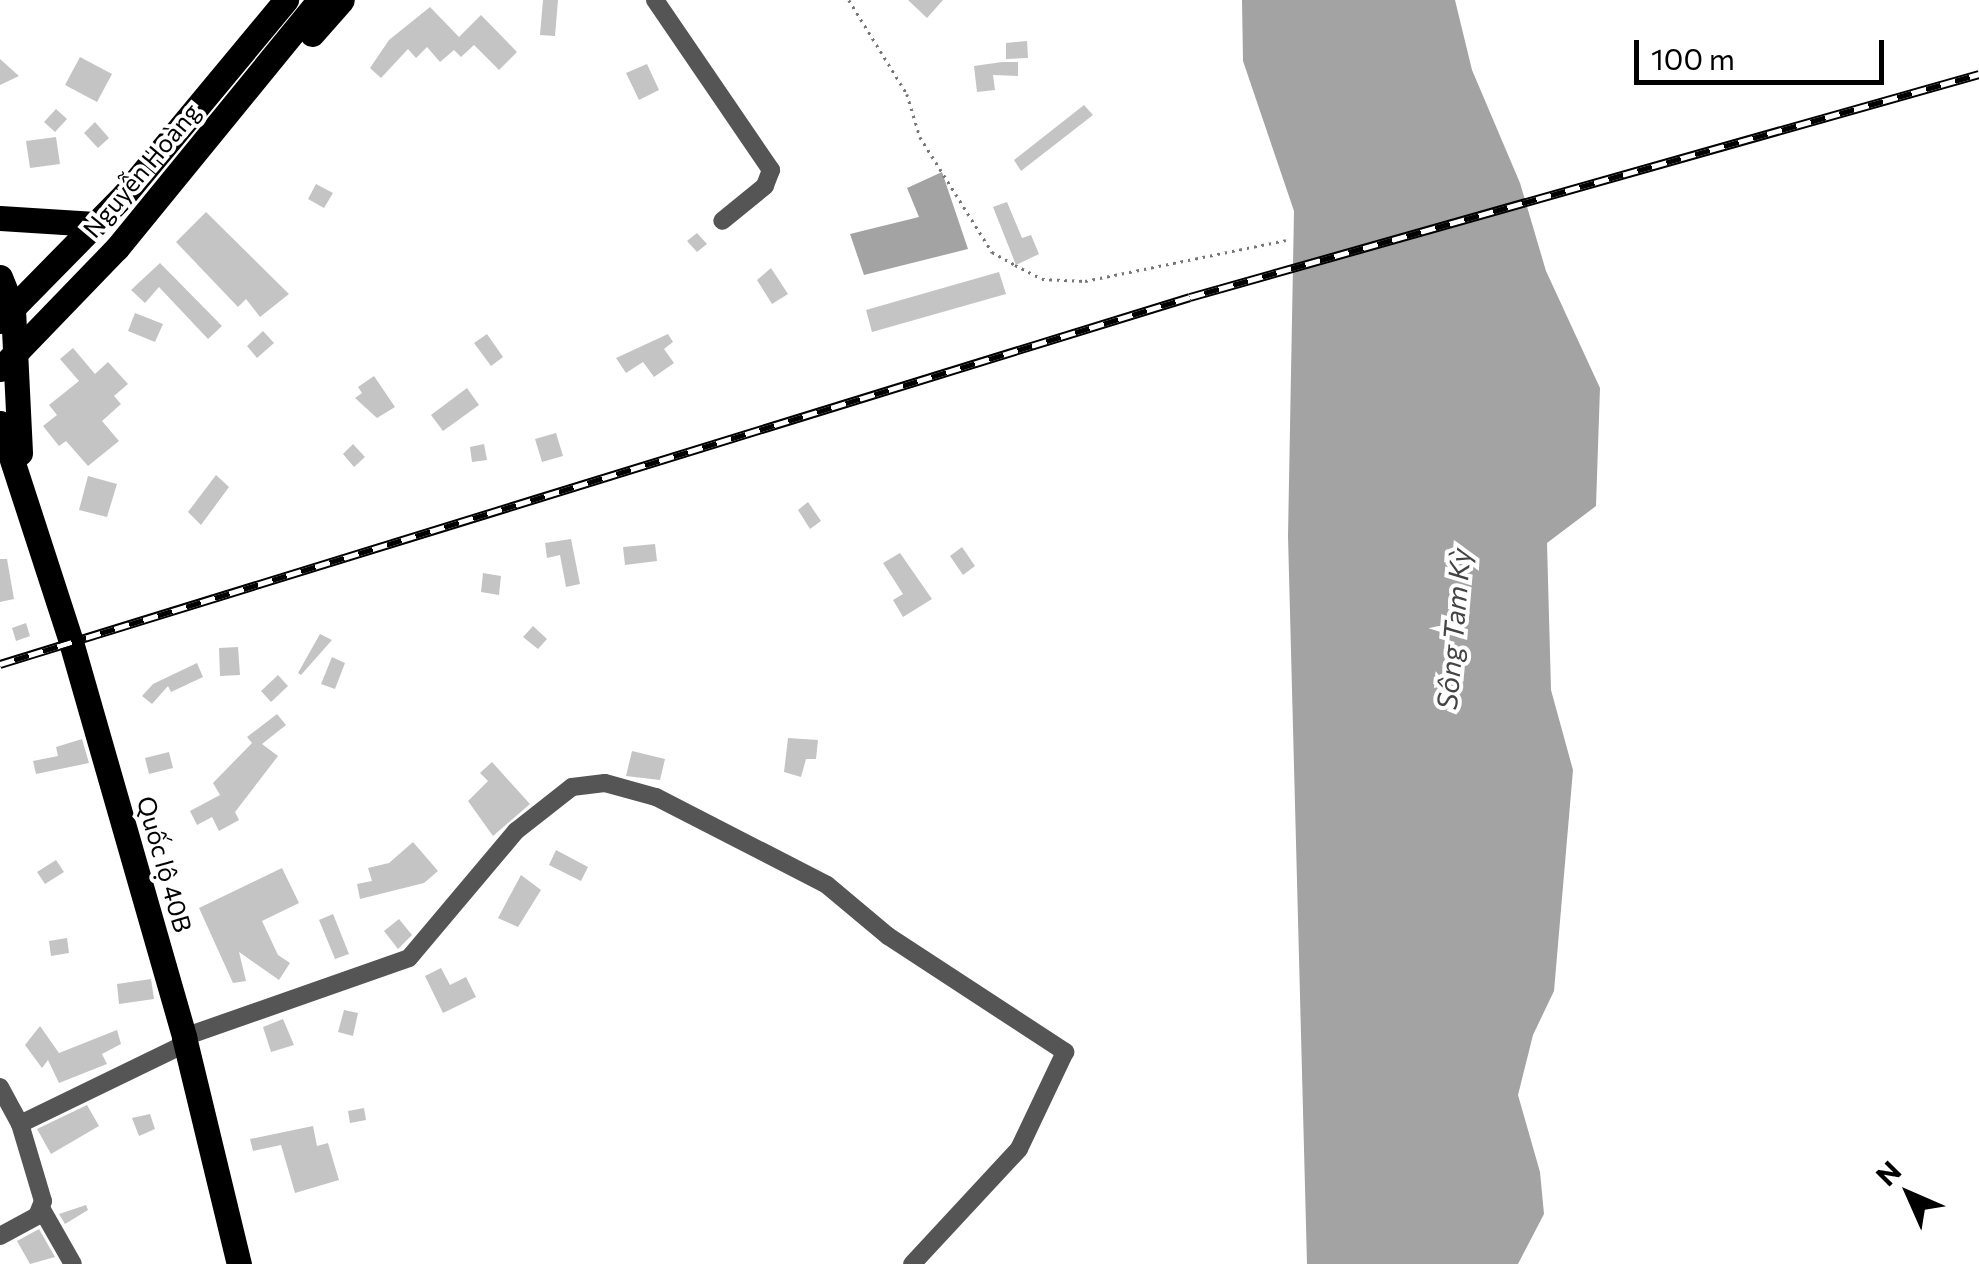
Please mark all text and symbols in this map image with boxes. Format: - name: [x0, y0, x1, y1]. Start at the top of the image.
- scale bar: [1639, 20, 1889, 82]
- text: 100 m: [1651, 39, 1735, 76]
- street label: Nguyễn Hoàng: [76, 97, 206, 243]
- water label: Sông Tam Kỳ: [1429, 547, 1477, 711]
- street label: Quốc lộ 40B: [131, 793, 199, 935]
- north arrow: [1859, 1144, 1959, 1244]
- text: N: [1868, 1153, 1907, 1192]

